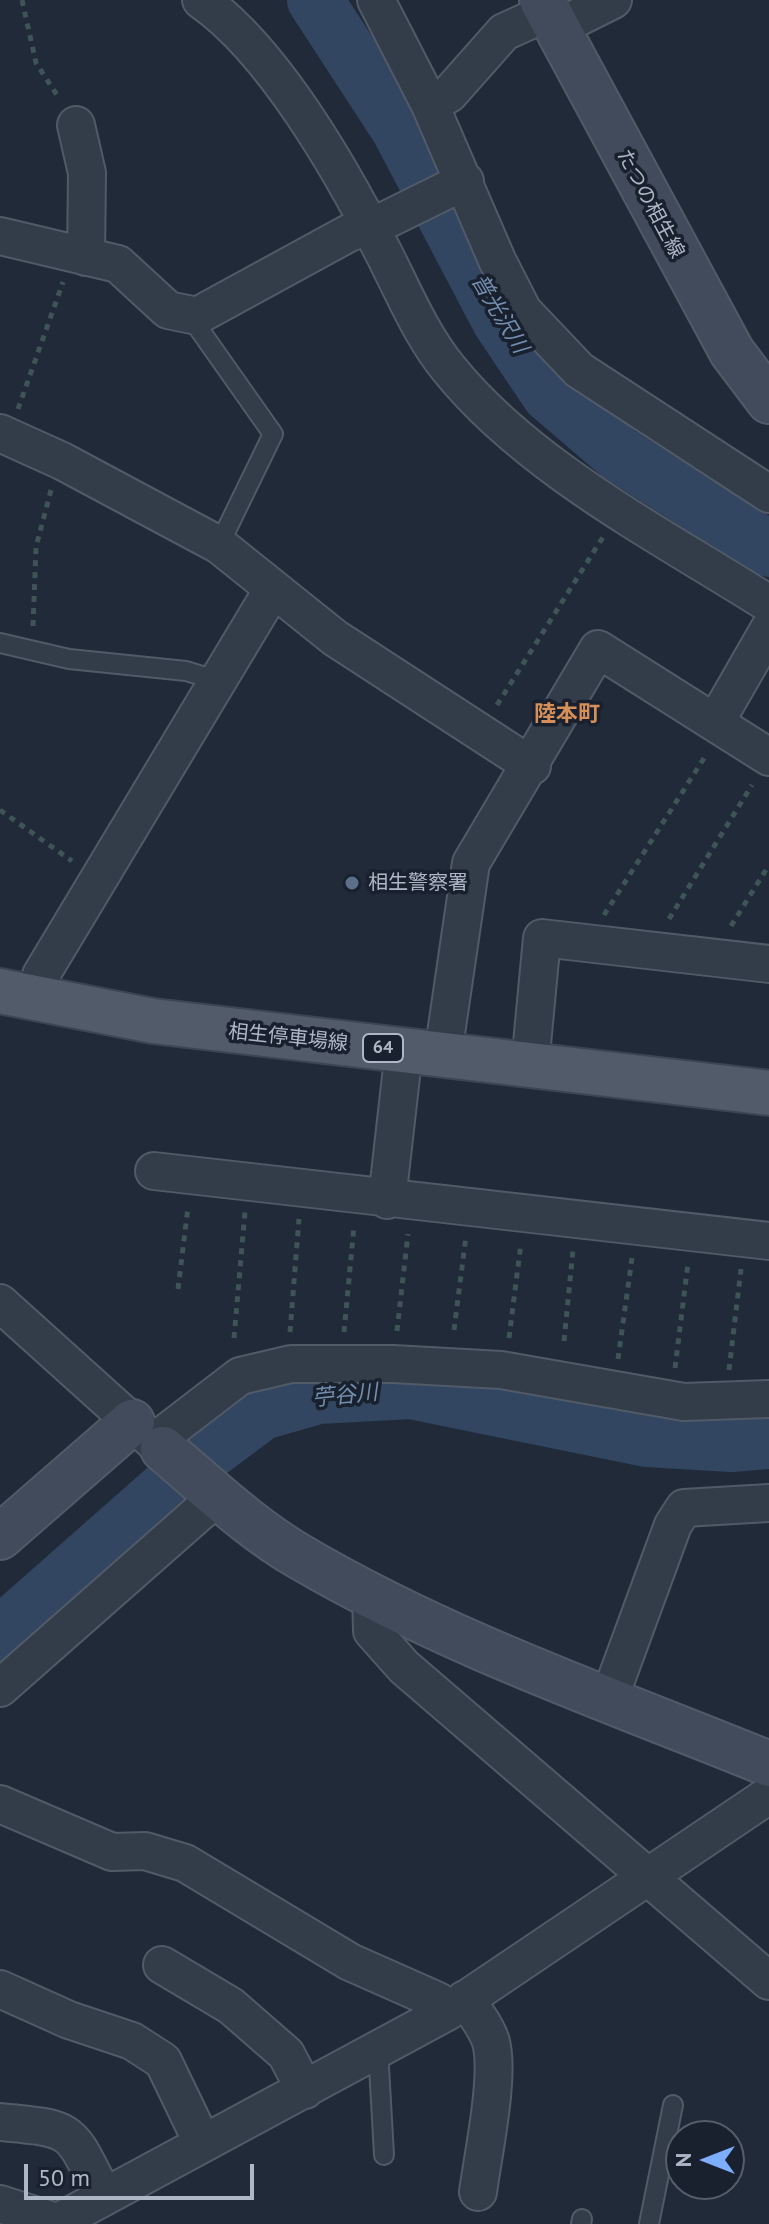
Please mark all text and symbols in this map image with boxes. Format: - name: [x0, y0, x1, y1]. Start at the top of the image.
- street label: たつの相生線: [611, 145, 689, 263]
- water label: 普光沢川: [465, 269, 533, 359]
- district label: 陸本町: [534, 702, 600, 728]
- place label: 相生警察署: [368, 871, 468, 895]
- marker: 相生警察署: [343, 874, 361, 892]
- street label: 相生停車場線: [227, 1020, 349, 1056]
- road number: 64: [363, 1034, 403, 1062]
- water label: 苧谷川: [311, 1379, 379, 1413]
- north arrow: [665, 2120, 745, 2200]
- scale bar: [28, 2148, 258, 2198]
- text: N: [669, 2153, 697, 2167]
- text: 50 m: [38, 2162, 90, 2193]

